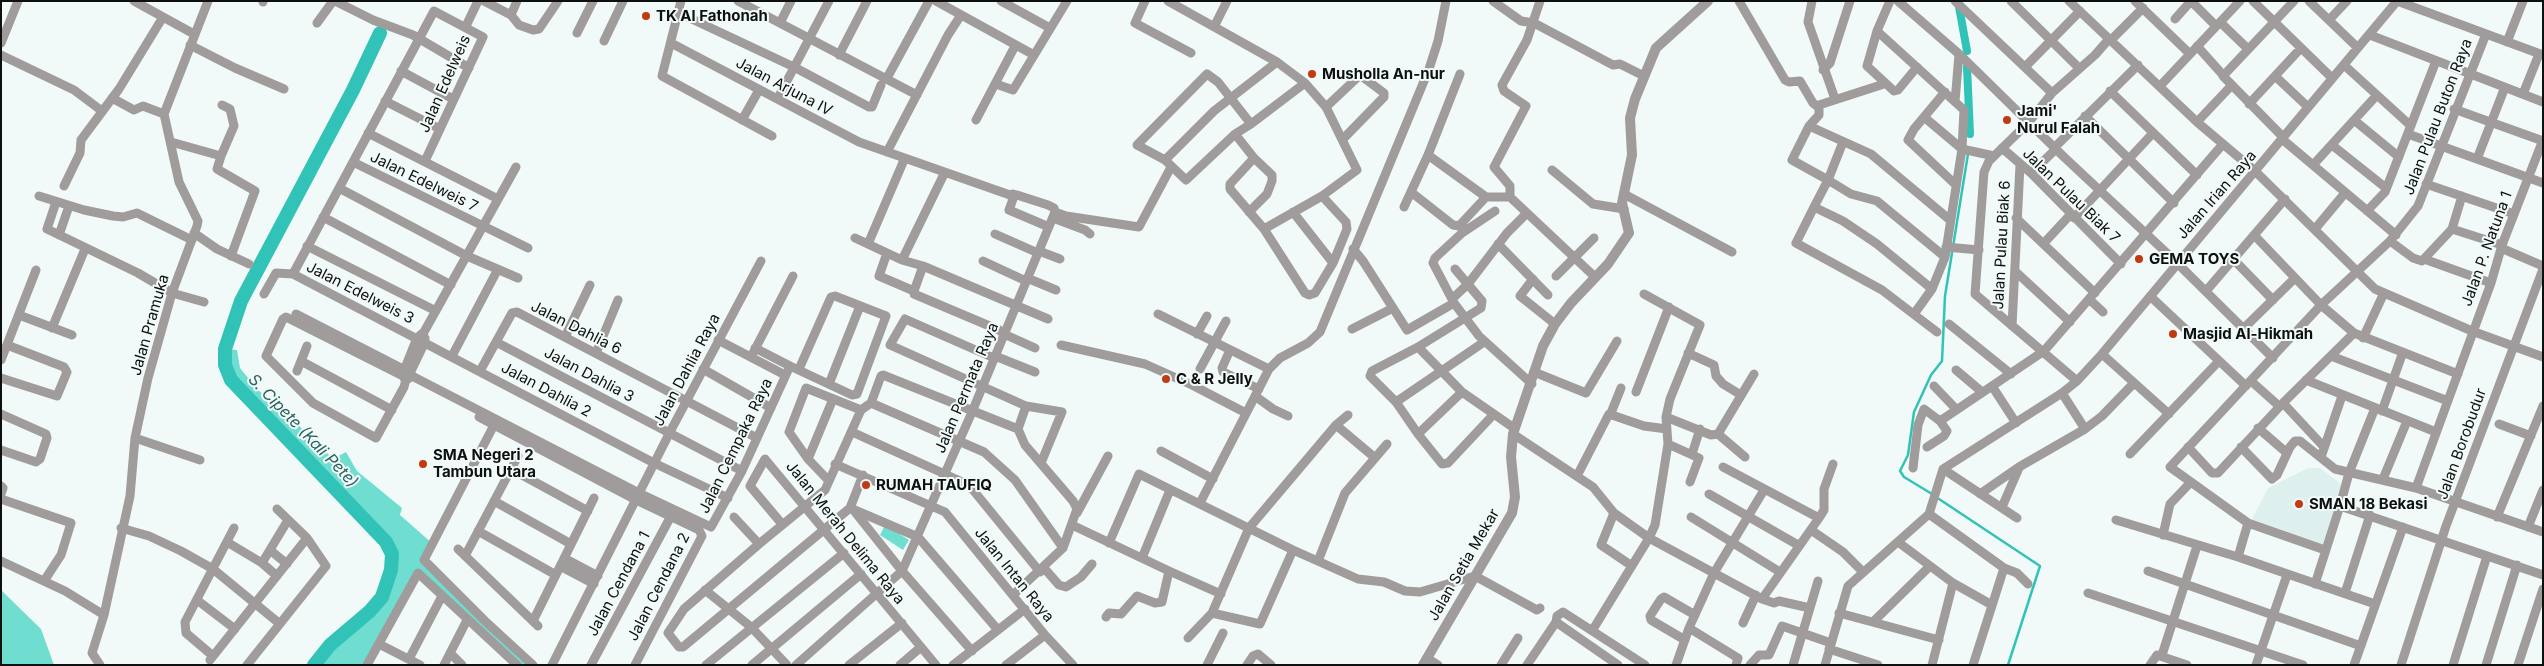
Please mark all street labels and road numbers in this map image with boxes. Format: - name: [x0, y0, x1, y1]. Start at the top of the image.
- street label: Jalan Edelweis: [415, 32, 475, 136]
- street label: Jalan Pulau Buton Raya: [2400, 36, 2476, 198]
- street label: Jalan Arjuna IV: [733, 54, 835, 120]
- street label: Jalan Pulau Biak 7: [2019, 145, 2123, 247]
- street label: Jalan Irian Raya: [2174, 147, 2260, 243]
- street label: Jalan Edelweis 7: [367, 148, 481, 216]
- street label: Jalan Pulau Biak 6: [1990, 180, 2014, 310]
- street label: Jalan P. Natuna 1: [2458, 189, 2516, 309]
- street label: Jalan Edelweis 3: [303, 258, 417, 328]
- street label: Jalan Pramuka: [127, 272, 173, 378]
- street label: Jalan Dahlia 6: [528, 297, 624, 359]
- street label: Jalan Dahlia Raya: [650, 311, 724, 429]
- street label: Jalan Permata Raya: [931, 320, 1003, 456]
- street label: Jalan Dahlia 3: [541, 344, 637, 406]
- street label: Jalan Dahlia 2: [498, 359, 594, 421]
- street label: Jalan Cempaka Raya: [695, 375, 777, 517]
- street label: Jalan Borobudur: [2434, 386, 2490, 502]
- street label: Jalan Merah Delima Raya: [782, 458, 908, 608]
- street label: Jalan Setia Mekar: [1425, 506, 1503, 624]
- street label: Jalan Intan Raya: [970, 524, 1058, 626]
- street label: Jalan Cendana 1: [584, 529, 654, 639]
- street label: Jalan Cendana 2: [624, 530, 694, 644]

